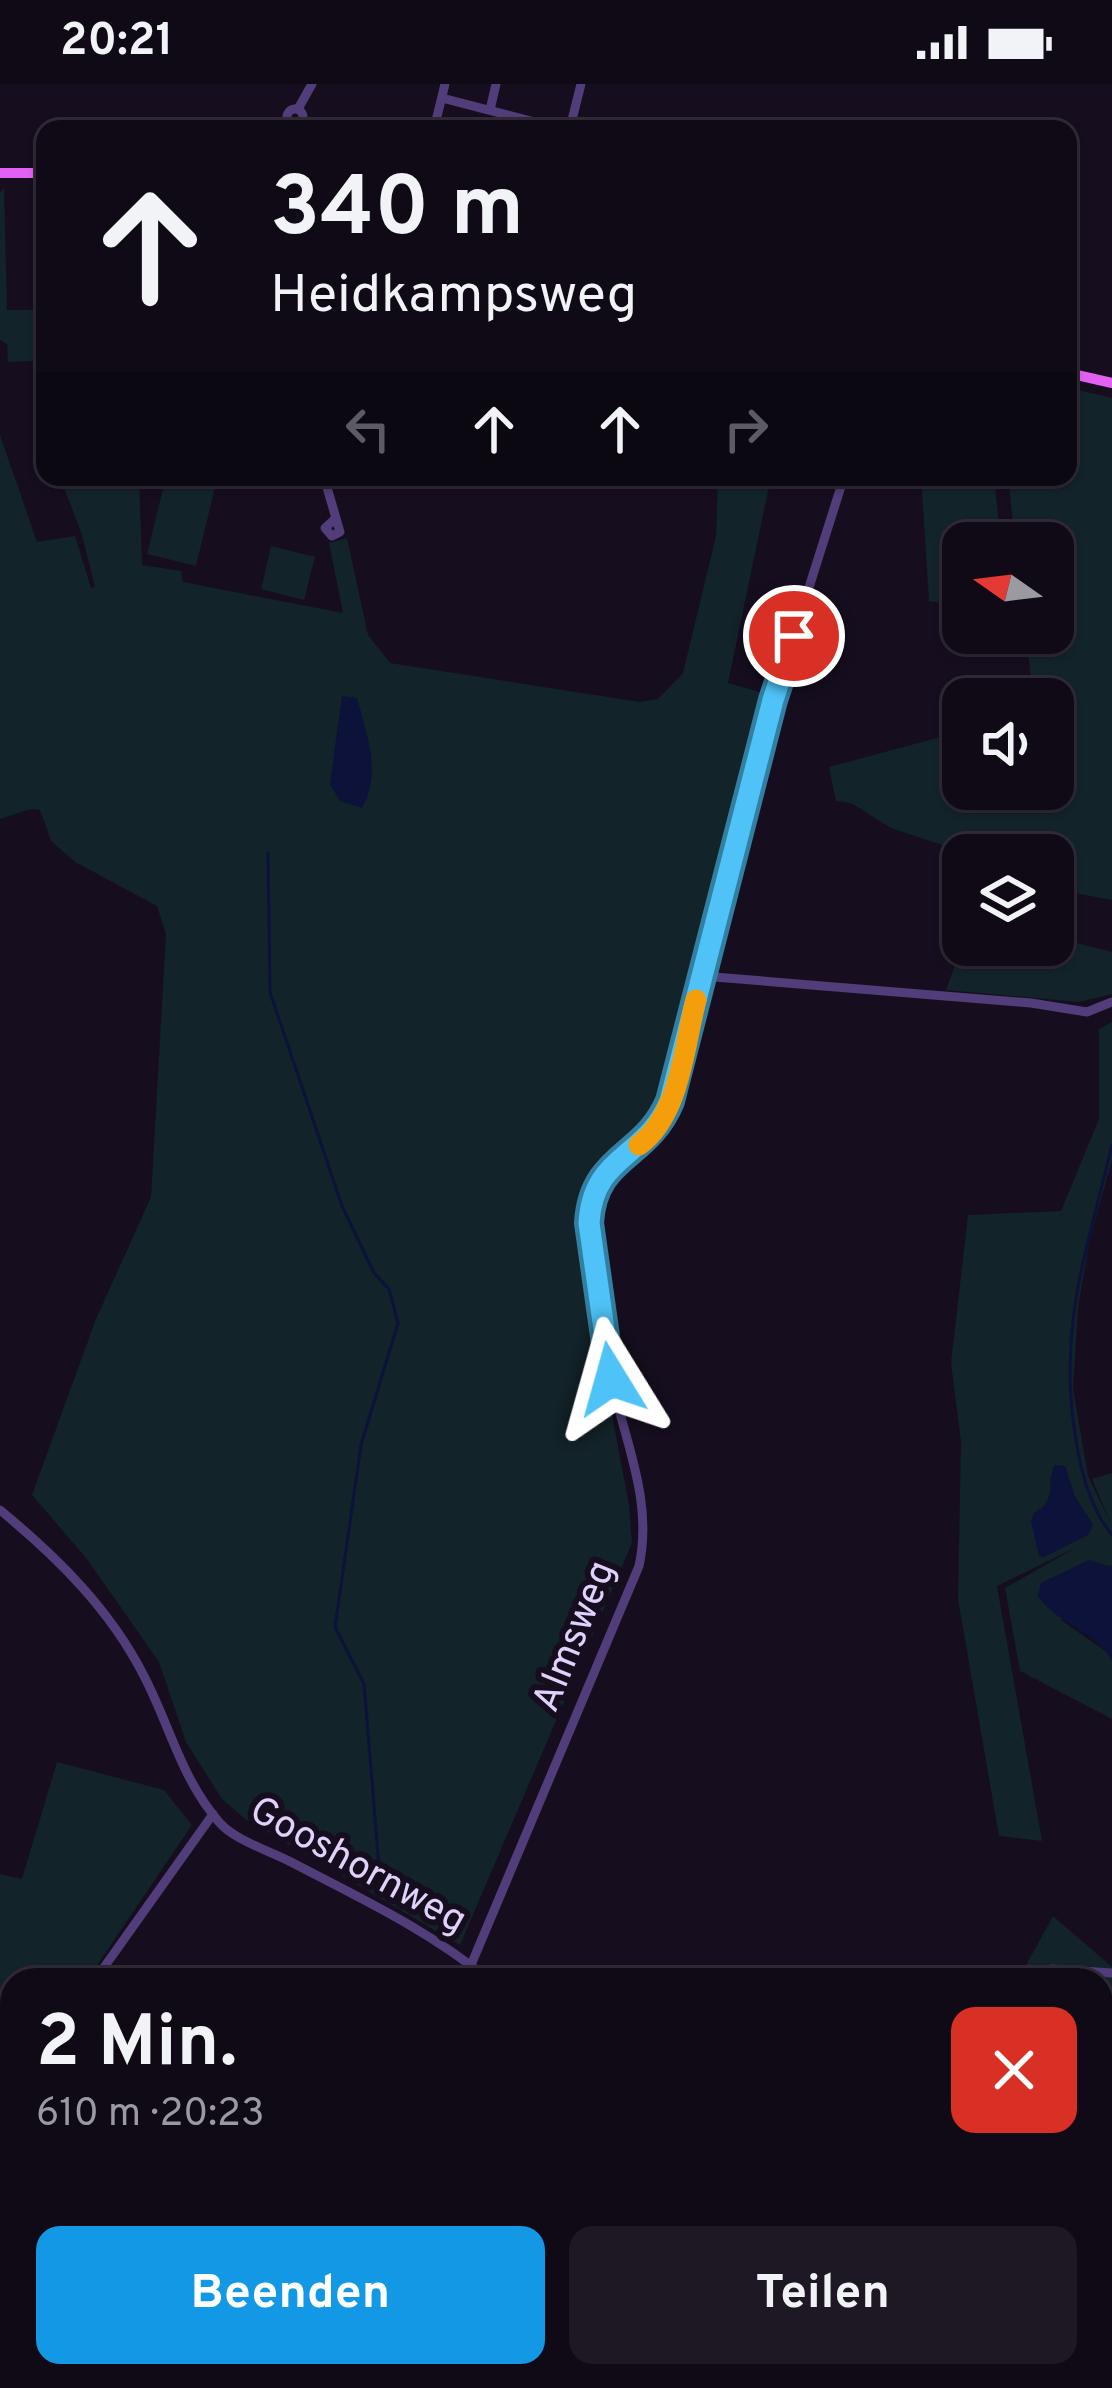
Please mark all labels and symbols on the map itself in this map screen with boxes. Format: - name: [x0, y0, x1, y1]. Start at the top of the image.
- north arrow: [942, 522, 1074, 654]
- pin: [743, 585, 845, 687]
- position arrow: [548, 1316, 674, 1442]
- street label: Almsweg: [524, 1554, 628, 1720]
- street label: Gooshornweg: [240, 1787, 474, 1947]

